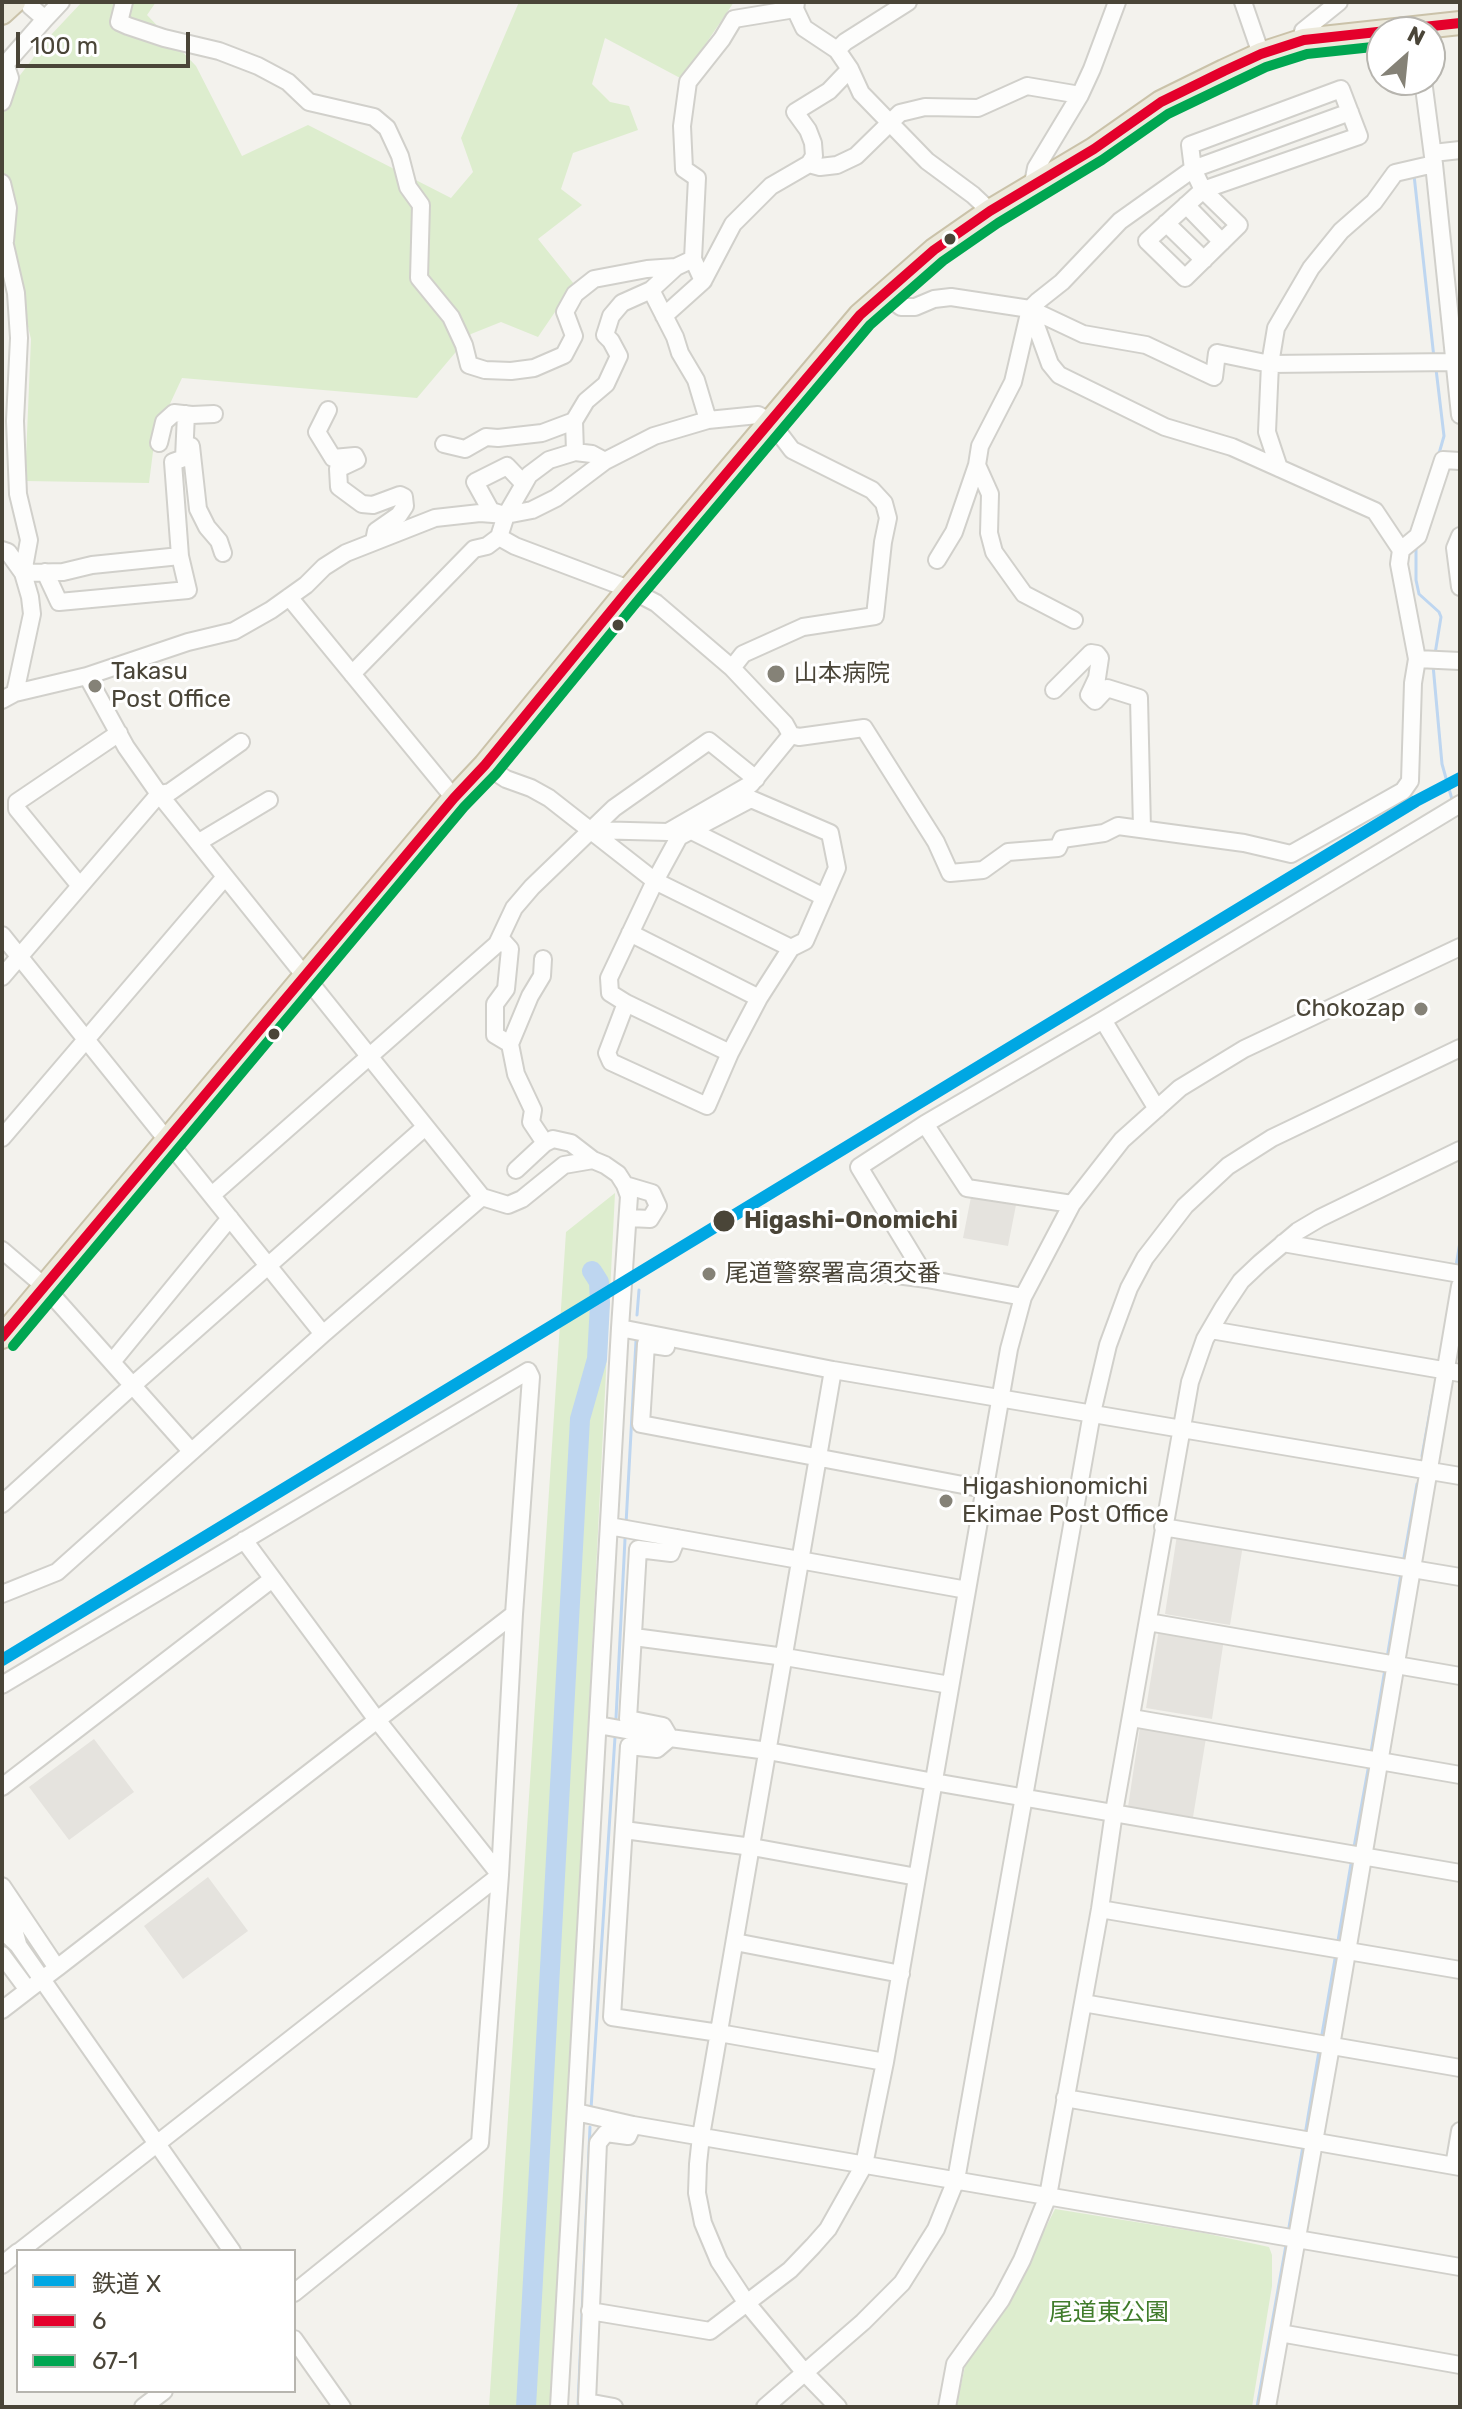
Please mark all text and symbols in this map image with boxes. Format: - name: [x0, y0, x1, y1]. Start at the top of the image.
- scale bar: [20, 16, 194, 66]
- north arrow: [1366, 16, 1446, 96]
- text: N: [1403, 20, 1429, 52]
- text: 100 m: [30, 32, 98, 60]
- unlabelled marker: [942, 231, 958, 247]
- unlabelled marker: [610, 617, 626, 633]
- place label: Takasu Post Office: [111, 658, 231, 714]
- place label: 山本病院: [794, 660, 890, 688]
- marker: 山本病院: [765, 663, 787, 685]
- marker: Takasu Post Office: [86, 677, 104, 695]
- place label: Chokozap: [1295, 995, 1405, 1023]
- marker: Chokozap: [1412, 1000, 1430, 1018]
- unlabelled marker: [266, 1026, 282, 1042]
- place label: Higashi-Onomichi: [744, 1207, 958, 1235]
- marker: Higashi-Onomichi: [711, 1208, 737, 1234]
- place label: 尾道警察署高須交番: [725, 1260, 941, 1288]
- marker: 尾道警察署高須交番: [700, 1265, 718, 1283]
- place label: Higashionomichi Ekimae Post Office: [962, 1473, 1169, 1529]
- marker: Higashionomichi Ekimae Post Office: [937, 1492, 955, 1510]
- legend: [16, 2249, 296, 2393]
- text: 鉄道 X: [92, 2270, 161, 2298]
- park label: 尾道東公園: [1049, 2299, 1169, 2327]
- text: 6: [92, 2307, 106, 2335]
- text: 67-1: [92, 2347, 138, 2375]

